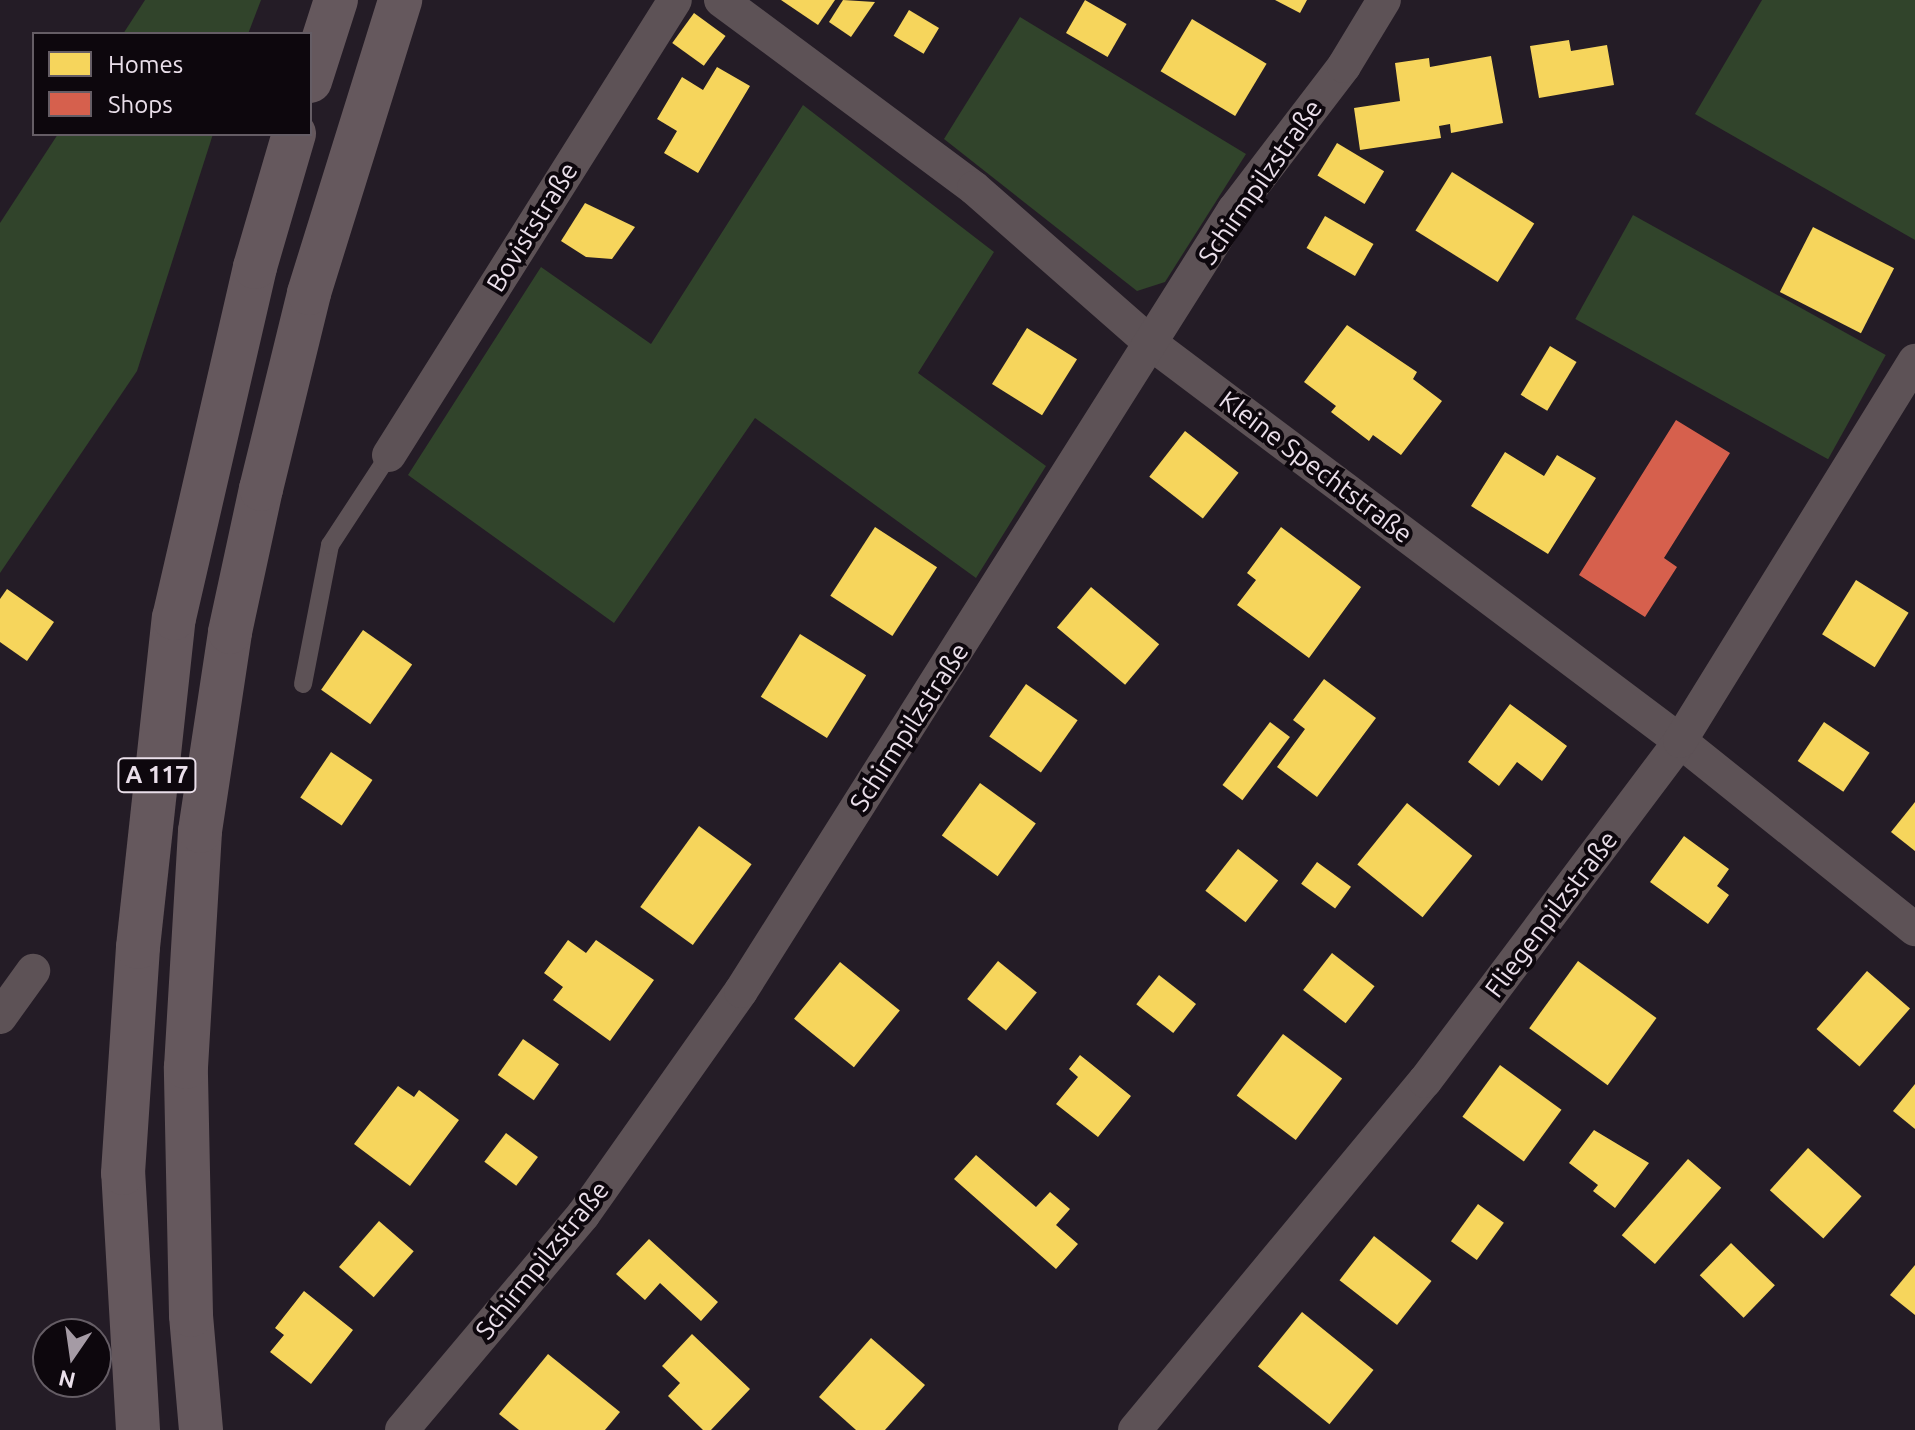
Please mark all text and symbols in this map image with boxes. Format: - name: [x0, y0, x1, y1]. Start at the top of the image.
- legend: [32, 32, 312, 136]
- text: Homes: [108, 51, 183, 78]
- text: Shops: [108, 91, 173, 118]
- street label: Schirmpilzstraße: [1192, 93, 1328, 271]
- street label: Boviststraße: [480, 156, 584, 298]
- street label: Kleine Spechtstraße: [1213, 384, 1419, 550]
- street label: Schirmpilzstraße: [843, 637, 975, 817]
- road number: A 117: [117, 755, 197, 795]
- street label: Fliegenpilzstraße: [1478, 825, 1624, 1003]
- street label: Schirmpilzstraße: [469, 1175, 615, 1345]
- north arrow: [32, 1318, 112, 1398]
- text: N: [56, 1366, 78, 1394]

